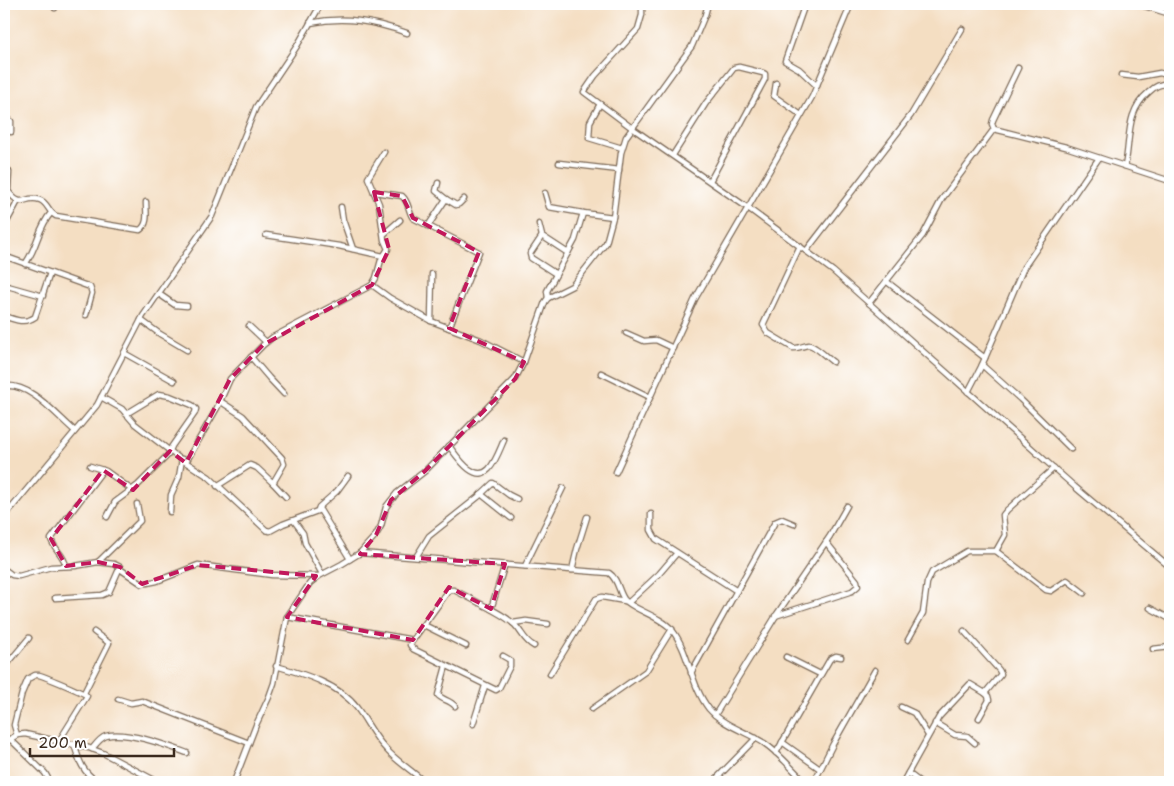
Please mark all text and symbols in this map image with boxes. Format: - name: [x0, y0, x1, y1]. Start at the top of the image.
- scale bar: [30, 726, 174, 758]
- text: 200 m: [38, 733, 87, 753]

